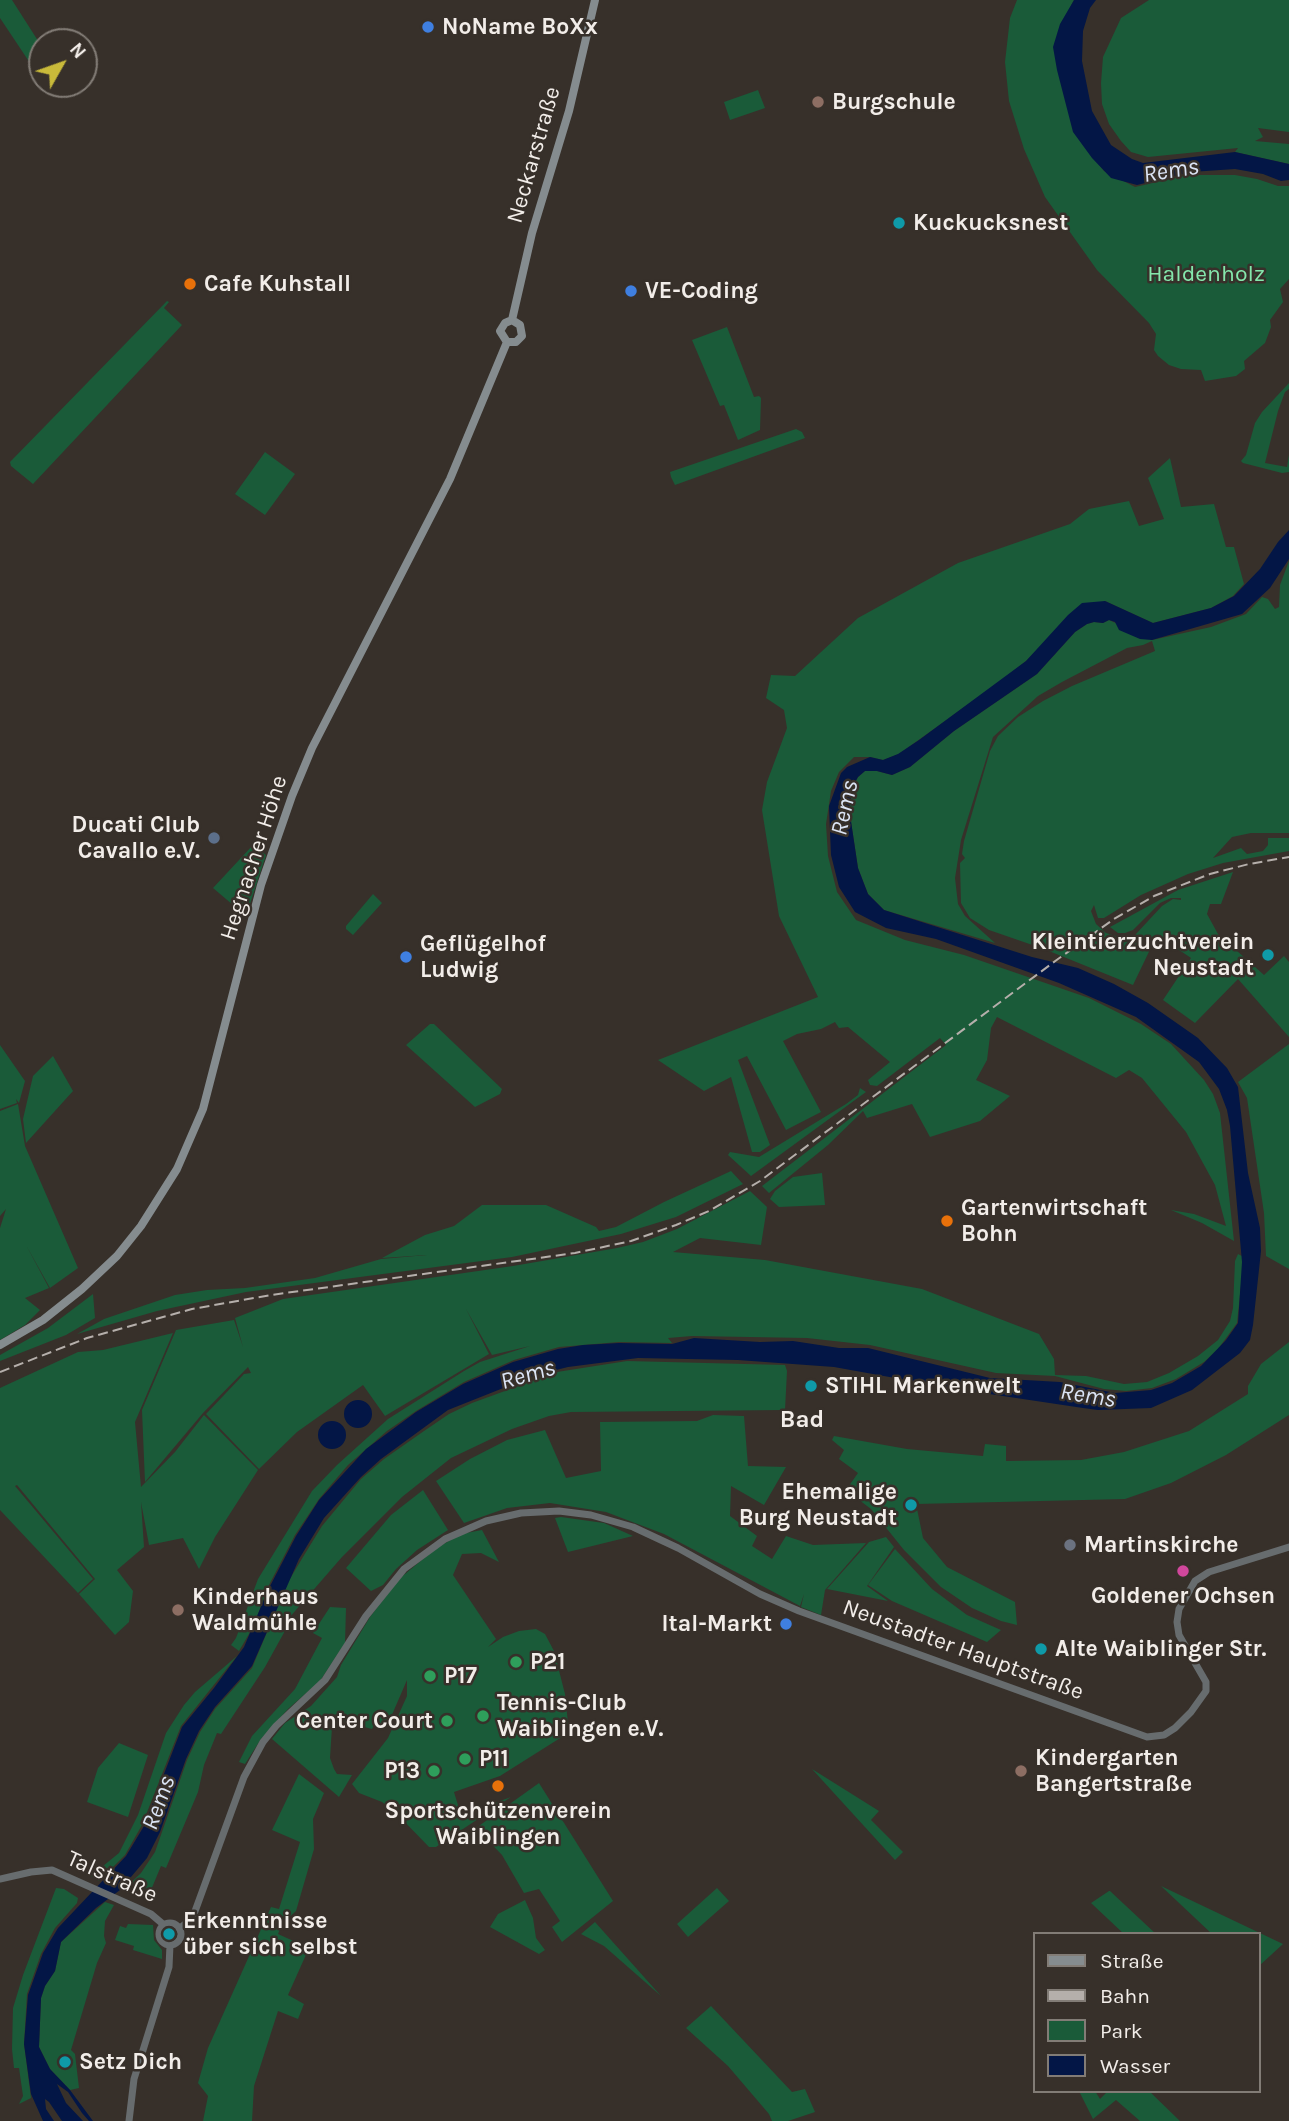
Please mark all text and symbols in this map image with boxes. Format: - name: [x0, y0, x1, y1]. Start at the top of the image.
- place label: NoName BoXx: [442, 13, 598, 41]
- marker: NoName BoXx: [420, 19, 436, 35]
- north arrow: [28, 28, 98, 98]
- text: N: [65, 38, 90, 63]
- street label: Neckarstraße: [501, 83, 567, 227]
- place label: Burgschule: [832, 88, 956, 116]
- marker: Burgschule: [810, 94, 826, 110]
- water label: Rems: [1141, 152, 1201, 190]
- place label: Kuckucksnest: [913, 209, 1068, 237]
- marker: Kuckucksnest: [891, 215, 907, 231]
- park label: Haldenholz: [1147, 260, 1265, 288]
- place label: Cafe Kuhstall: [204, 270, 351, 298]
- marker: Cafe Kuhstall: [182, 276, 198, 292]
- place label: VE-Coding: [645, 277, 758, 305]
- marker: VE-Coding: [623, 283, 639, 299]
- street label: Hegnacher Höhe: [214, 772, 294, 944]
- water label: Rems: [825, 778, 865, 838]
- place label: Ducati Club Cavallo e.V.: [72, 811, 200, 865]
- marker: Ducati Club Cavallo e.V.: [206, 830, 222, 846]
- place label: Kleintierzuchtverein Neustadt: [1031, 928, 1254, 982]
- place label: Geflügelhof Ludwig: [420, 930, 546, 984]
- marker: Kleintierzuchtverein Neustadt: [1260, 947, 1276, 963]
- marker: Geflügelhof Ludwig: [398, 949, 414, 965]
- place label: Gartenwirtschaft Bohn: [961, 1194, 1147, 1248]
- marker: Gartenwirtschaft Bohn: [939, 1213, 955, 1229]
- water label: Rems: [497, 1353, 559, 1397]
- place label: STIHL Markenwelt: [825, 1372, 1021, 1400]
- water label: Rems: [1058, 1377, 1118, 1415]
- marker: STIHL Markenwelt: [803, 1378, 819, 1394]
- district label: Bad: [780, 1406, 824, 1434]
- place label: Ehemalige Burg Neustadt: [739, 1478, 897, 1532]
- marker: Ehemalige Burg Neustadt: [903, 1497, 919, 1513]
- place label: Martinskirche: [1084, 1531, 1239, 1559]
- marker: Martinskirche: [1062, 1537, 1078, 1553]
- marker: Goldener Ochsen: [1175, 1563, 1191, 1579]
- place label: Goldener Ochsen: [1091, 1582, 1275, 1610]
- place label: Kinderhaus Waldmühle: [192, 1583, 319, 1637]
- street label: Neustadter Hauptstraße: [839, 1594, 1087, 1706]
- marker: Kinderhaus Waldmühle: [170, 1602, 186, 1618]
- place label: Ital-Markt: [662, 1610, 772, 1638]
- marker: Ital-Markt: [778, 1616, 794, 1632]
- place label: Alte Waiblinger Str.: [1055, 1635, 1266, 1663]
- marker: Alte Waiblinger Str.: [1033, 1641, 1049, 1657]
- place label: P21: [530, 1648, 565, 1676]
- marker: P21: [508, 1654, 524, 1670]
- place label: P17: [444, 1662, 477, 1690]
- marker: P17: [422, 1668, 438, 1684]
- place label: Tennis-Club Waiblingen e.V.: [497, 1689, 664, 1743]
- place label: Center Court: [296, 1707, 433, 1735]
- marker: Tennis-Club Waiblingen e.V.: [475, 1708, 491, 1724]
- marker: Center Court: [439, 1713, 455, 1729]
- place label: Kindergarten Bangertstraße: [1035, 1744, 1192, 1798]
- place label: P11: [479, 1745, 509, 1773]
- marker: P11: [457, 1751, 473, 1767]
- place label: P13: [384, 1757, 420, 1785]
- marker: P13: [426, 1763, 442, 1779]
- marker: Kindergarten Bangertstraße: [1013, 1763, 1029, 1779]
- water label: Rems: [136, 1772, 182, 1834]
- marker: Sportschützenverein Waiblingen: [490, 1778, 506, 1794]
- place label: Sportschützenverein Waiblingen: [384, 1797, 612, 1851]
- street label: Talstraße: [62, 1845, 162, 1909]
- place label: Erkenntnisse über sich selbst: [183, 1907, 357, 1961]
- marker: Erkenntnisse über sich selbst: [161, 1926, 177, 1942]
- legend: [1034, 1932, 1261, 2093]
- text: Straße: [1100, 1949, 1163, 1973]
- text: Bahn: [1100, 1984, 1150, 2008]
- text: Park: [1100, 2019, 1143, 2043]
- place label: Setz Dich: [79, 2048, 182, 2076]
- marker: Setz Dich: [57, 2054, 73, 2070]
- text: Wasser: [1100, 2054, 1170, 2078]

